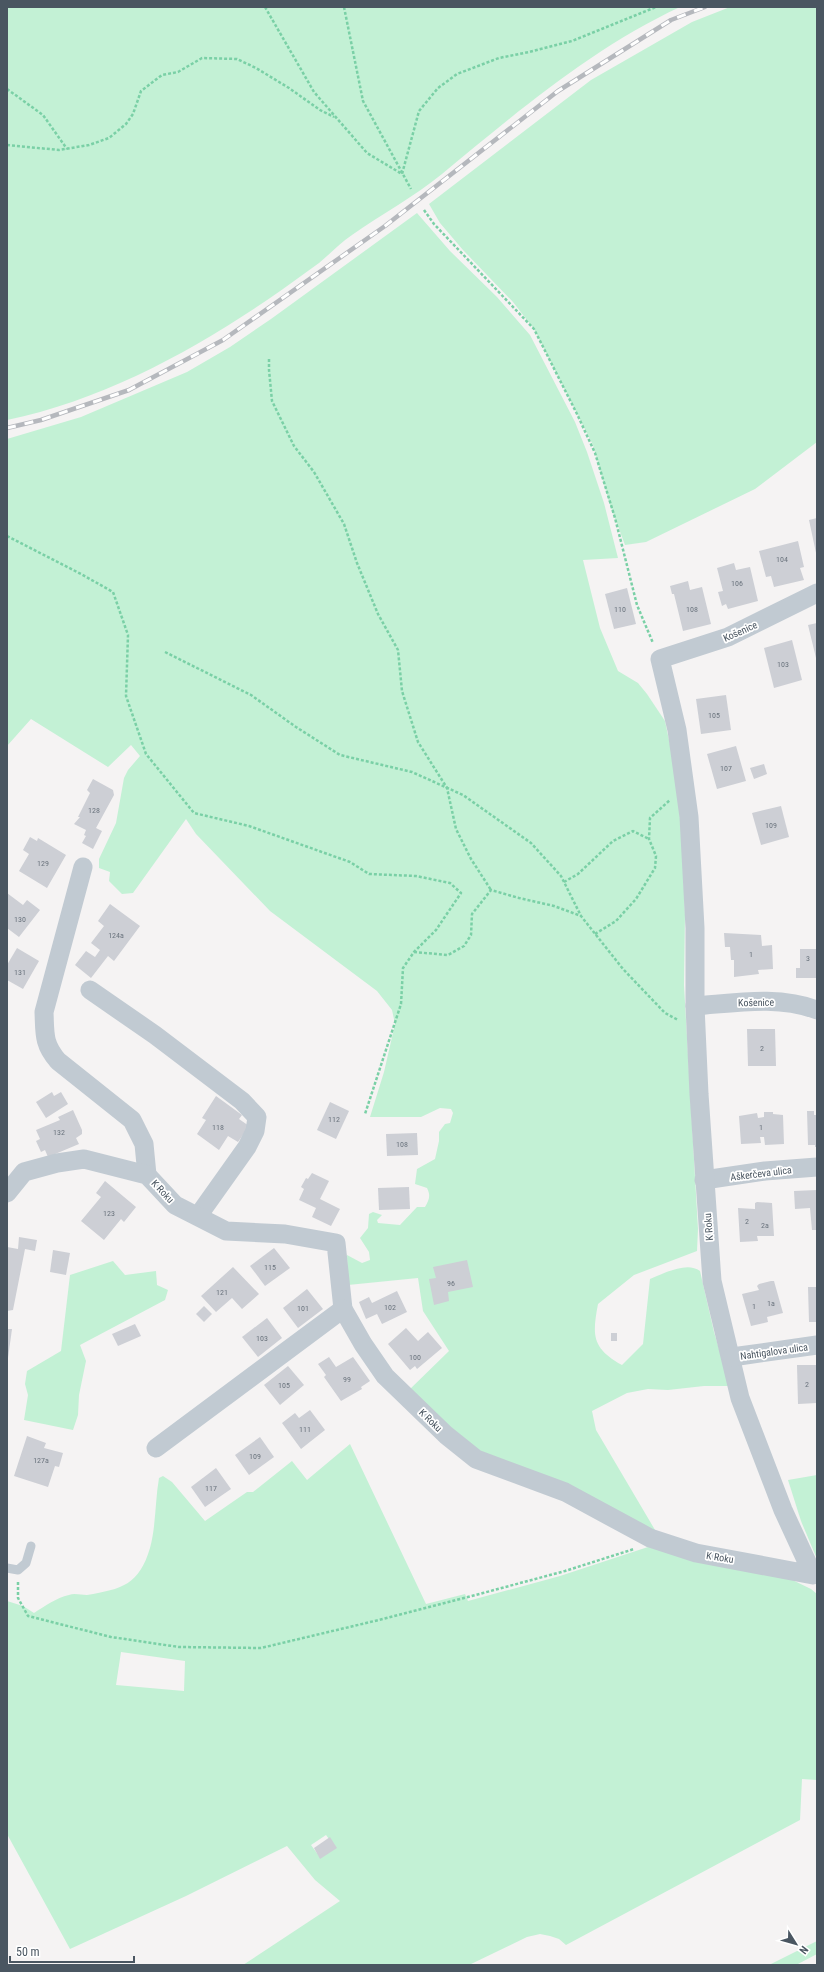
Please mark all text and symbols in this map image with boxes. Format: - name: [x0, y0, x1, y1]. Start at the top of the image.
- house number: 104: [776, 555, 788, 564]
- house number: 106: [731, 579, 743, 588]
- house number: 110: [614, 605, 626, 614]
- house number: 108: [686, 605, 698, 614]
- street label: Košenice: [722, 619, 759, 644]
- house number: 103: [777, 660, 789, 669]
- house number: 105: [708, 711, 720, 720]
- house number: 107: [720, 764, 732, 773]
- house number: 128: [88, 806, 100, 815]
- house number: 109: [765, 821, 777, 830]
- house number: 129: [37, 859, 49, 868]
- house number: 130: [14, 915, 26, 924]
- house number: 124a: [108, 931, 124, 940]
- house number: 1: [749, 950, 753, 959]
- house number: 3: [806, 954, 810, 963]
- house number: 131: [14, 968, 26, 977]
- street label: Košenice: [738, 997, 774, 1008]
- house number: 2: [760, 1044, 764, 1053]
- house number: 112: [328, 1115, 340, 1124]
- house number: 118: [212, 1123, 224, 1132]
- house number: 1: [759, 1123, 763, 1132]
- house number: 132: [53, 1128, 65, 1137]
- house number: 108: [396, 1140, 408, 1149]
- street label: Aškerčeva ulica: [730, 1164, 793, 1183]
- street label: K Roku: [149, 1178, 176, 1205]
- house number: 123: [103, 1209, 115, 1218]
- street label: K Roku: [702, 1213, 715, 1241]
- house number: 2: [745, 1217, 749, 1226]
- house number: 2a: [761, 1221, 769, 1230]
- house number: 115: [264, 1263, 276, 1272]
- house number: 96: [447, 1279, 455, 1288]
- house number: 121: [216, 1288, 228, 1297]
- house number: 1a: [767, 1299, 775, 1308]
- house number: 1: [752, 1302, 756, 1311]
- house number: 102: [384, 1303, 396, 1312]
- house number: 101: [297, 1304, 309, 1313]
- house number: 103: [256, 1334, 268, 1343]
- street label: Nahtigalova ulica: [740, 1341, 809, 1362]
- house number: 100: [409, 1353, 421, 1362]
- house number: 99: [343, 1375, 351, 1384]
- house number: 2: [805, 1380, 809, 1389]
- house number: 105: [278, 1381, 290, 1390]
- street label: K Roku: [417, 1407, 444, 1434]
- house number: 111: [299, 1425, 311, 1434]
- house number: 109: [249, 1452, 261, 1461]
- house number: 127a: [33, 1456, 49, 1465]
- house number: 117: [205, 1484, 217, 1493]
- street label: K Roku: [706, 1550, 734, 1565]
- north arrow: [776, 1924, 816, 1964]
- scale bar: [10, 1938, 134, 1964]
- text: N: [796, 1943, 811, 1957]
- text: 50 m: [16, 1945, 40, 1959]

